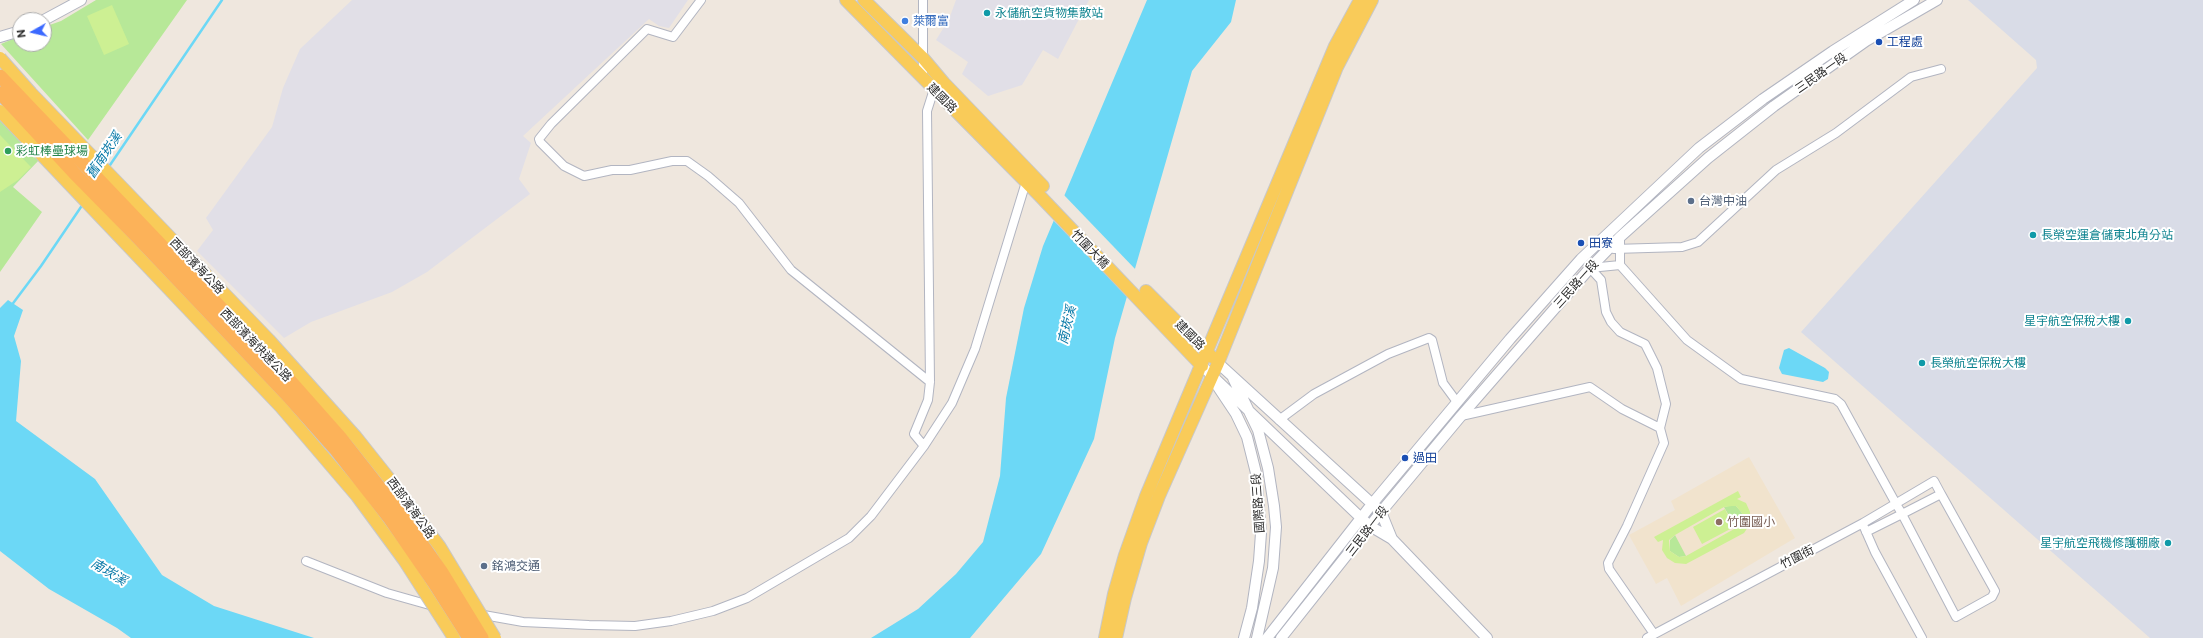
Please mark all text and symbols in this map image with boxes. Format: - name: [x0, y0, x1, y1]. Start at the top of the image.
- place label: 永儲航空貨物集散站: [995, 6, 1103, 20]
- marker: 永儲航空貨物集散站: [982, 8, 992, 18]
- north arrow: [12, 12, 52, 52]
- place label: 萊爾富: [913, 14, 949, 28]
- marker: 萊爾富: [900, 16, 910, 26]
- text: N: [14, 29, 28, 39]
- place label: 工程處: [1887, 35, 1923, 49]
- marker: 工程處: [1874, 37, 1884, 47]
- street label: 三民路一段: [1792, 50, 1850, 96]
- street label: 建國路: [924, 80, 960, 116]
- water label: 舊南崁溪: [83, 129, 125, 181]
- place label: 彩虹棒壘球場: [16, 144, 88, 158]
- marker: 彩虹棒壘球場: [3, 146, 13, 156]
- place label: 台灣中油: [1699, 194, 1747, 208]
- marker: 台灣中油: [1686, 196, 1696, 206]
- street label: 竹圍大橋: [1068, 227, 1112, 271]
- place label: 長榮空運倉儲東北角分站: [2041, 228, 2173, 242]
- marker: 長榮空運倉儲東北角分站: [2028, 230, 2038, 240]
- street label: 西部濱海公路: [167, 235, 227, 297]
- place label: 田寮: [1589, 236, 1613, 250]
- marker: 田寮: [1576, 238, 1586, 248]
- street label: 三民路一段: [1551, 257, 1601, 311]
- water label: 南崁溪: [1055, 304, 1079, 346]
- street label: 西部濱海快速公路: [217, 305, 295, 385]
- place label: 星宇航空保稅大樓: [2024, 314, 2120, 328]
- marker: 星宇航空保稅大樓: [2123, 316, 2133, 326]
- street label: 建國路: [1172, 317, 1208, 353]
- place label: 長榮航空保稅大樓: [1930, 356, 2026, 370]
- marker: 長榮航空保稅大樓: [1917, 358, 1927, 368]
- place label: 過田: [1413, 451, 1437, 465]
- marker: 過田: [1400, 453, 1410, 463]
- street label: 國際路三段: [1249, 473, 1267, 533]
- street label: 西部濱海公路: [384, 475, 438, 541]
- street label: 三民路一段: [1343, 503, 1391, 559]
- place label: 竹圍國小: [1727, 515, 1775, 529]
- marker: 竹圍國小: [1714, 517, 1724, 527]
- place label: 星宇航空飛機修護棚廠: [2040, 536, 2160, 550]
- marker: 星宇航空飛機修護棚廠: [2163, 538, 2173, 548]
- street label: 竹圍街: [1778, 542, 1816, 572]
- water label: 南崁溪: [88, 555, 130, 589]
- place label: 銘鴻交通: [492, 559, 540, 573]
- marker: 銘鴻交通: [479, 561, 489, 571]

